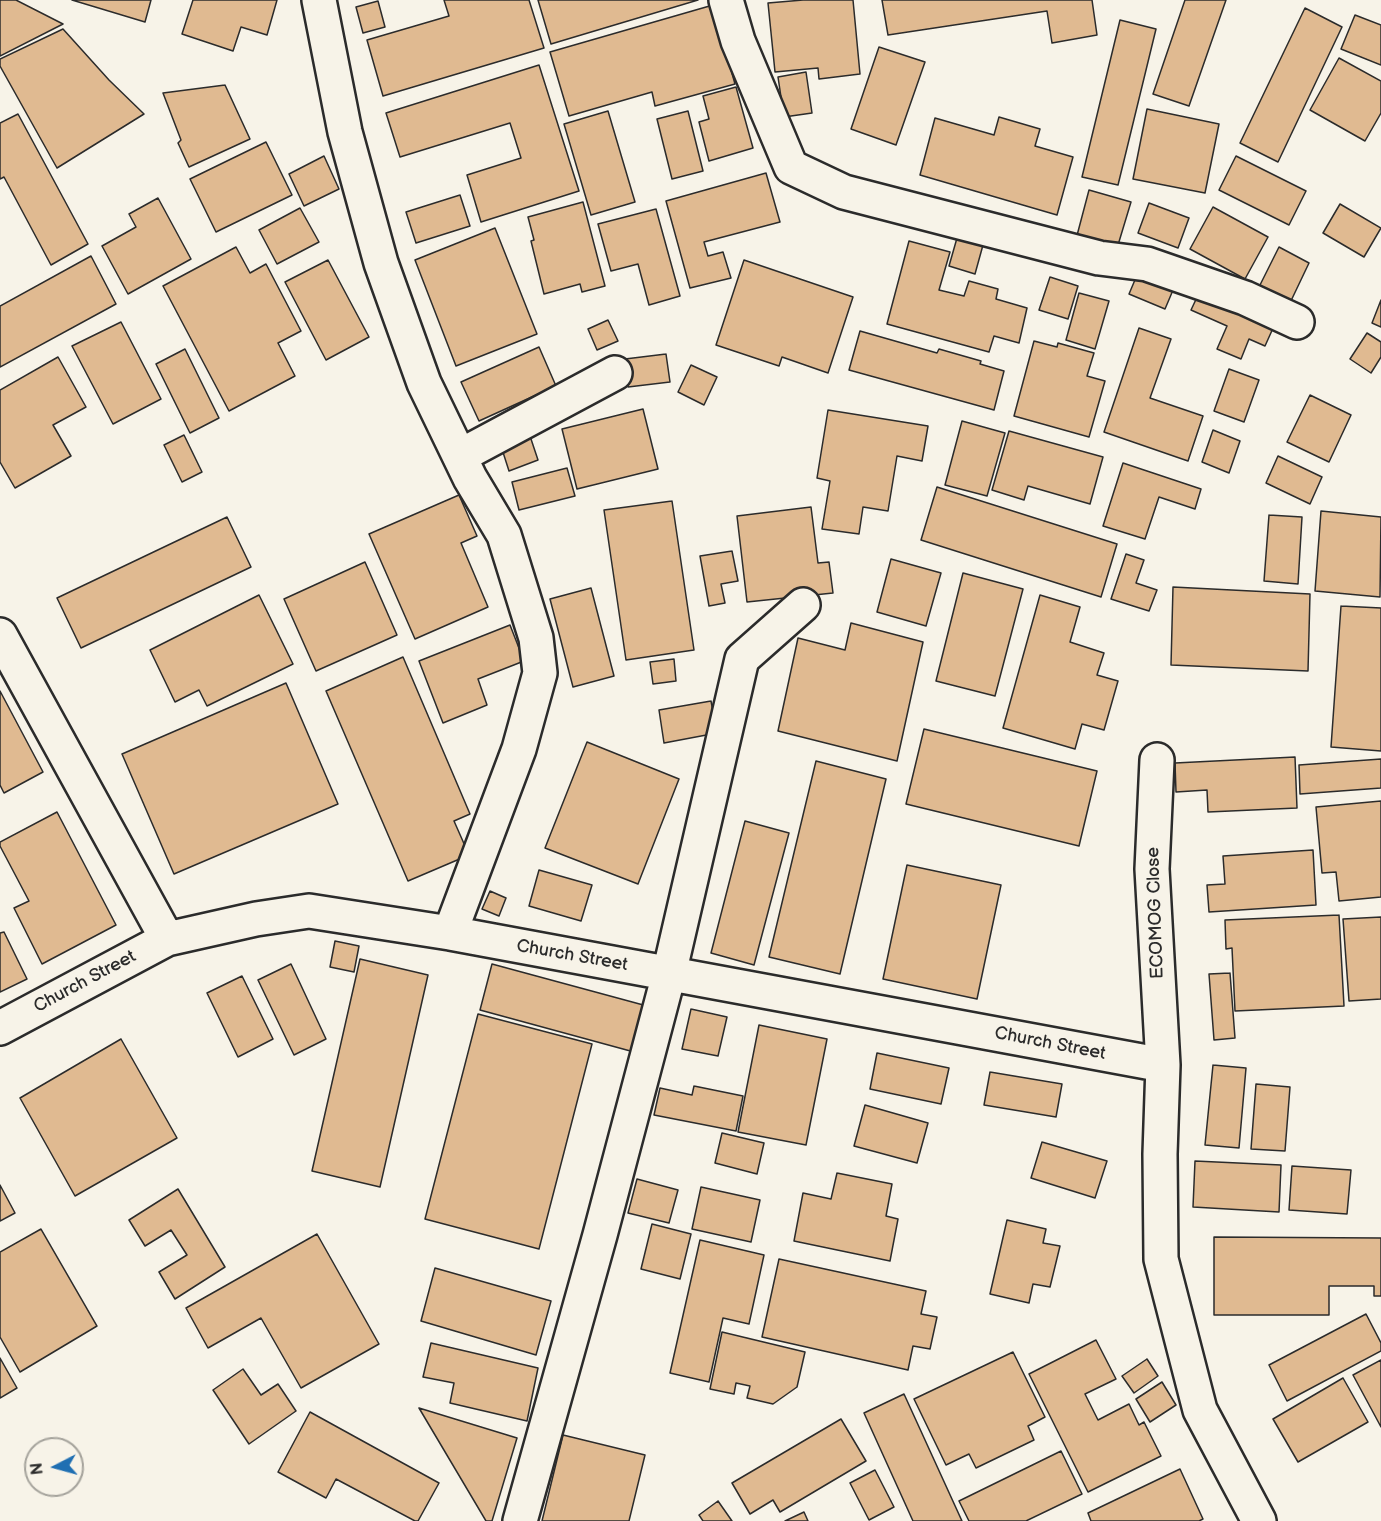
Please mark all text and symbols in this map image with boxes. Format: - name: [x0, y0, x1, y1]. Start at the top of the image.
- street label: ECOMOG Close: [1143, 847, 1169, 979]
- street label: Church Street: [515, 936, 629, 976]
- street label: Church Street: [30, 946, 140, 1018]
- street label: Church Street: [993, 1023, 1107, 1065]
- north arrow: [24, 1437, 84, 1497]
- text: N: [28, 1462, 48, 1476]

